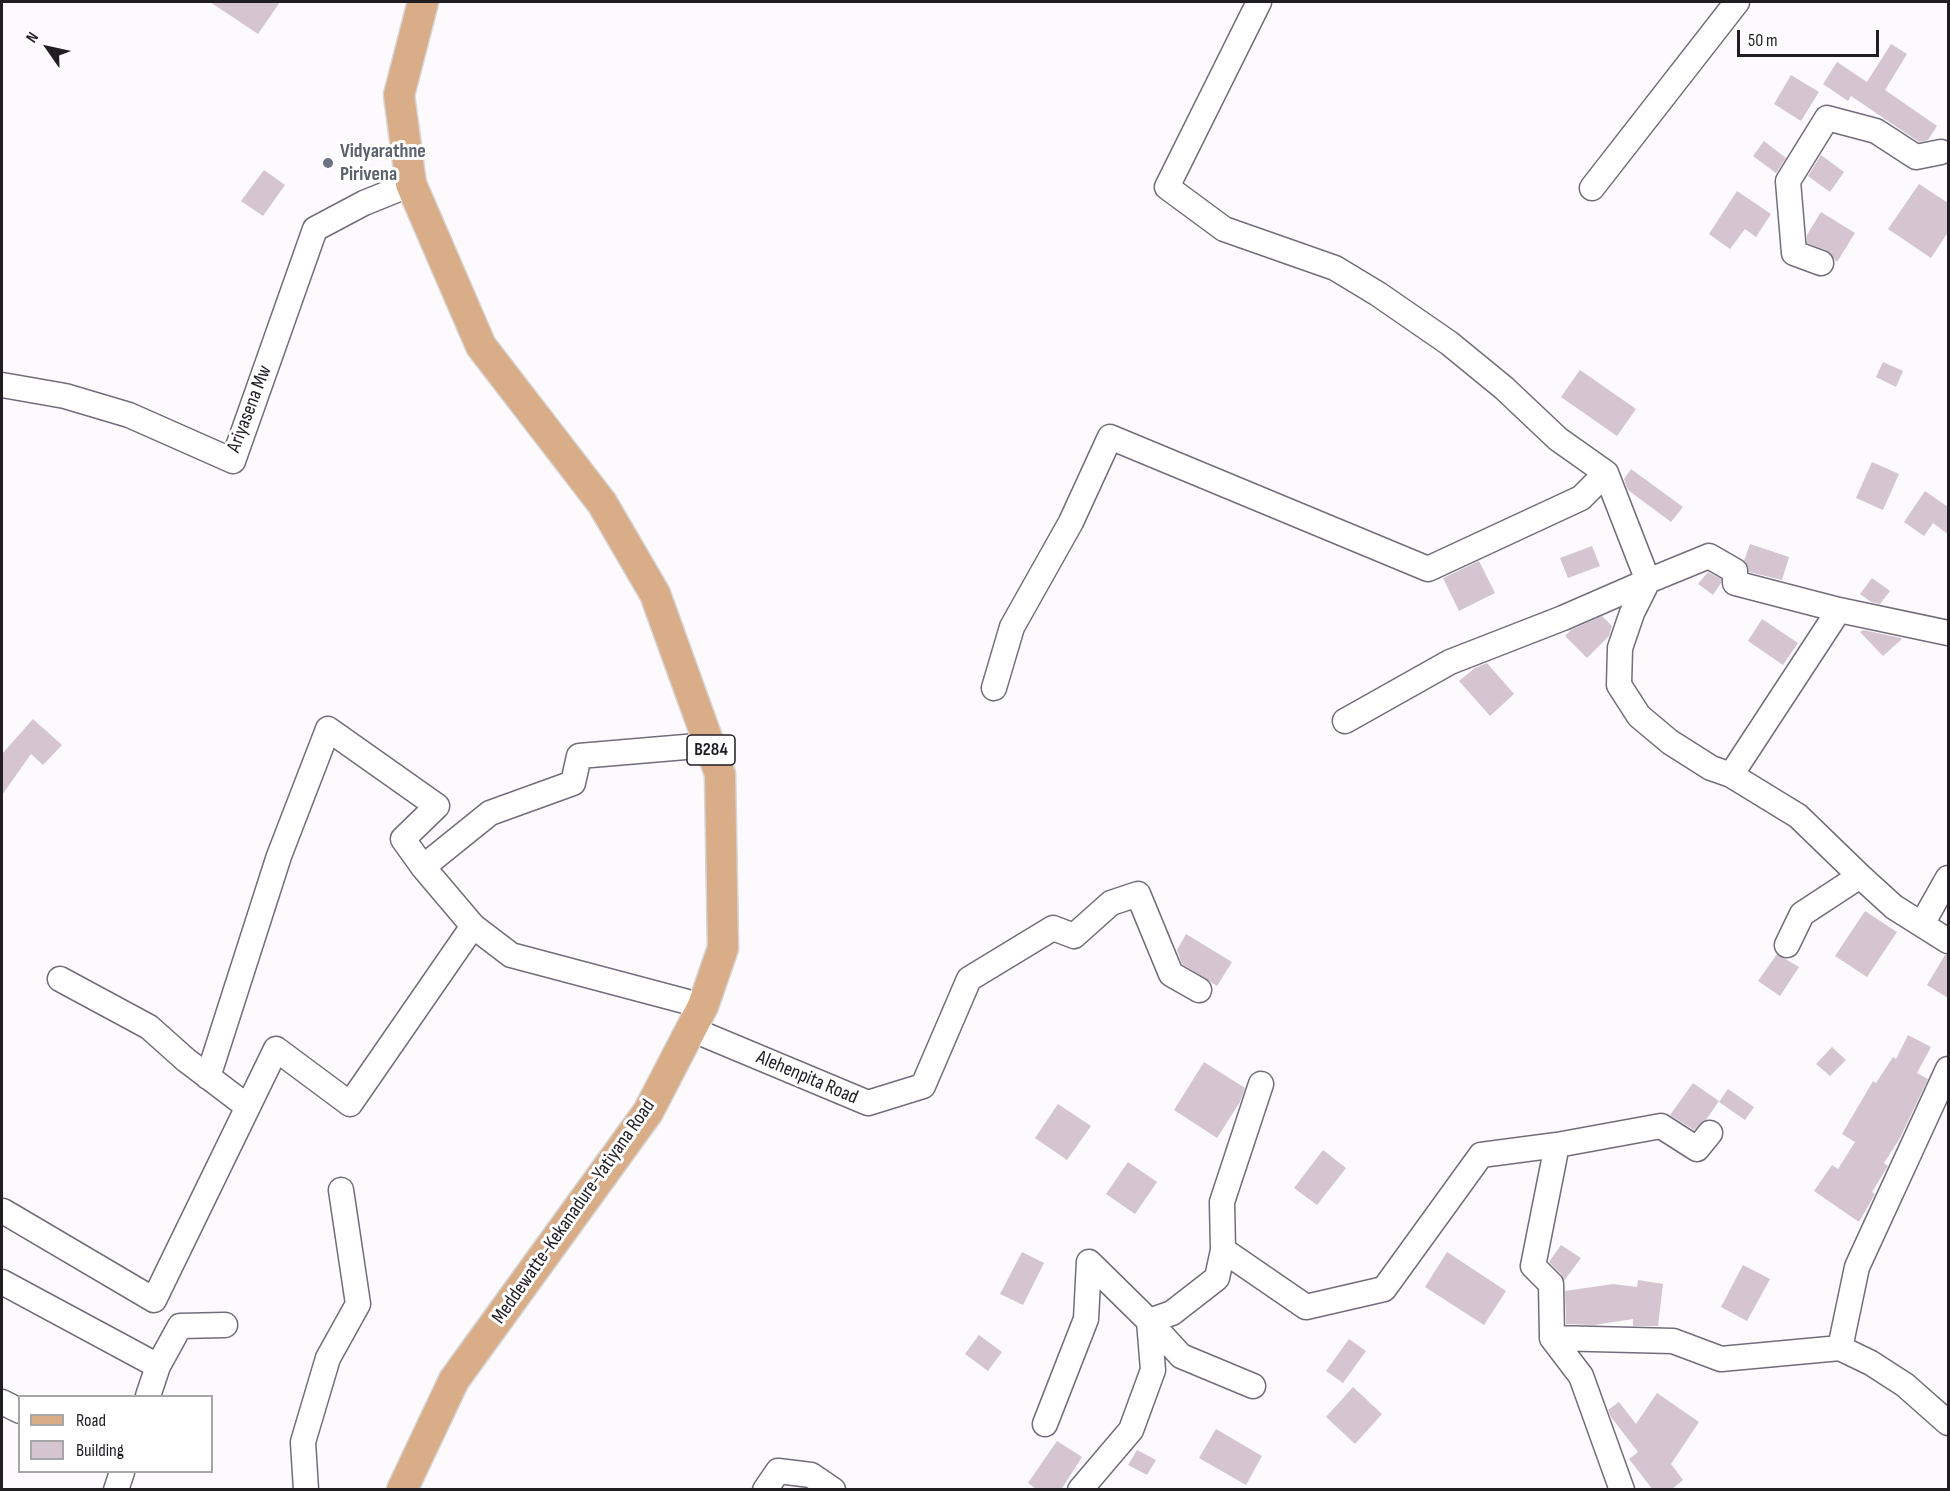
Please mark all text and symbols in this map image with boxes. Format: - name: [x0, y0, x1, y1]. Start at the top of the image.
- north arrow: [18, 18, 78, 78]
- scale bar: [1740, 18, 1882, 56]
- text: N: [22, 29, 43, 47]
- text: 50 m: [1748, 30, 1778, 51]
- place label: Vidyarathne Pirivena: [340, 140, 426, 187]
- marker: Vidyarathne Pirivena: [321, 156, 335, 170]
- street label: Ariyasena Mw: [222, 362, 278, 456]
- road number: B284: [687, 735, 735, 765]
- street label: Alehenpita Road: [753, 1046, 861, 1110]
- street label: Meddewatte-Kekanadure-Yatiyana Road: [487, 1095, 661, 1329]
- legend: [18, 1395, 213, 1473]
- text: Road: [76, 1410, 106, 1431]
- text: Building: [76, 1440, 124, 1461]

